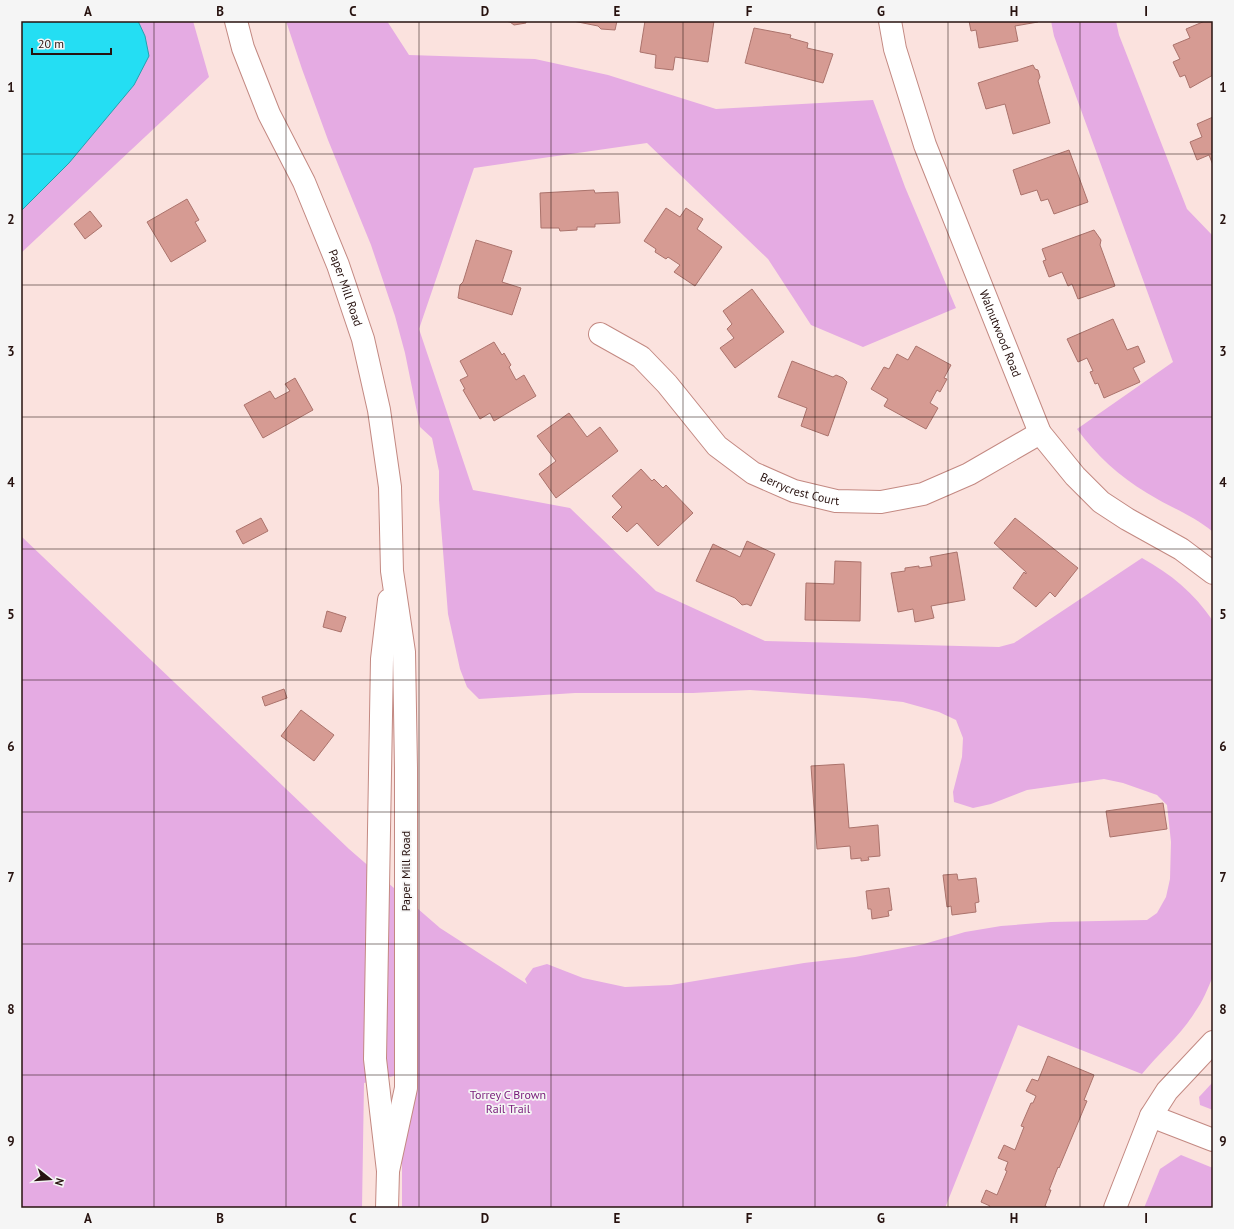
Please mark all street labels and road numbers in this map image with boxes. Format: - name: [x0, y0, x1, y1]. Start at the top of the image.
- street label: Paper Mill Road: [325, 247, 366, 328]
- street label: Walnutwood Road: [977, 287, 1025, 379]
- street label: Berrycrest Court: [758, 469, 839, 508]
- street label: Paper Mill Road: [398, 831, 413, 911]

